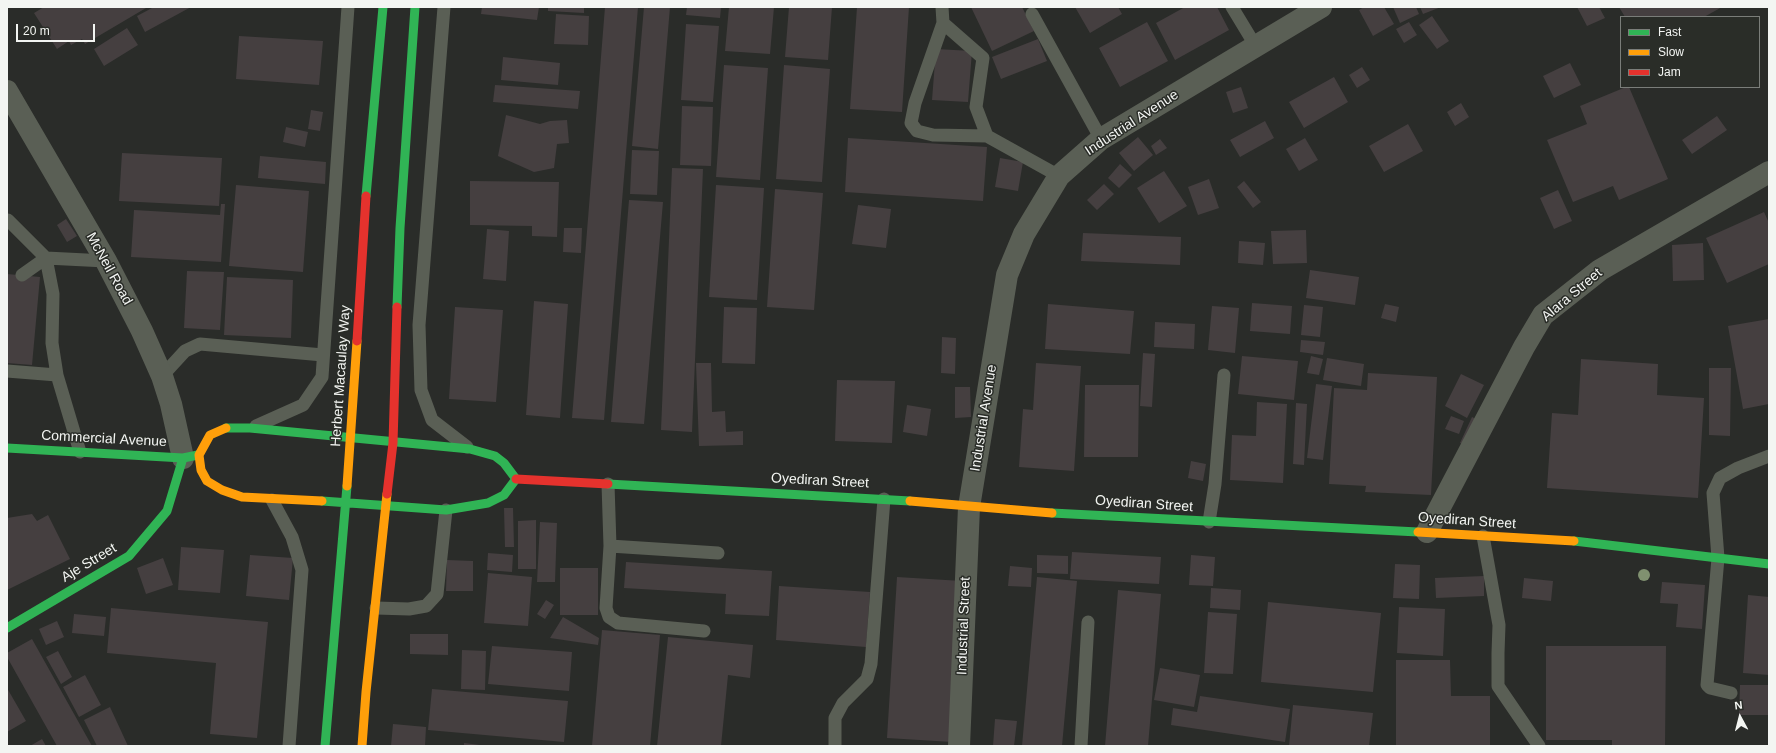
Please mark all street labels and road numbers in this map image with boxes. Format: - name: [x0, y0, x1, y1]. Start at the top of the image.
- street label: Industrial Avenue: [1082, 87, 1182, 159]
- street label: McNeil Road: [82, 230, 136, 308]
- street label: Alara Street: [1538, 265, 1606, 325]
- street label: Herbert Macaulay Way: [328, 305, 354, 447]
- street label: Industrial Avenue: [967, 363, 1001, 473]
- street label: Commercial Avenue: [41, 427, 167, 451]
- street label: Oyediran Street: [771, 470, 869, 492]
- street label: Oyediran Street: [1095, 492, 1193, 516]
- street label: Oyediran Street: [1418, 509, 1516, 533]
- street label: Aje Street: [58, 540, 120, 586]
- street label: Industrial Street: [954, 577, 974, 675]

